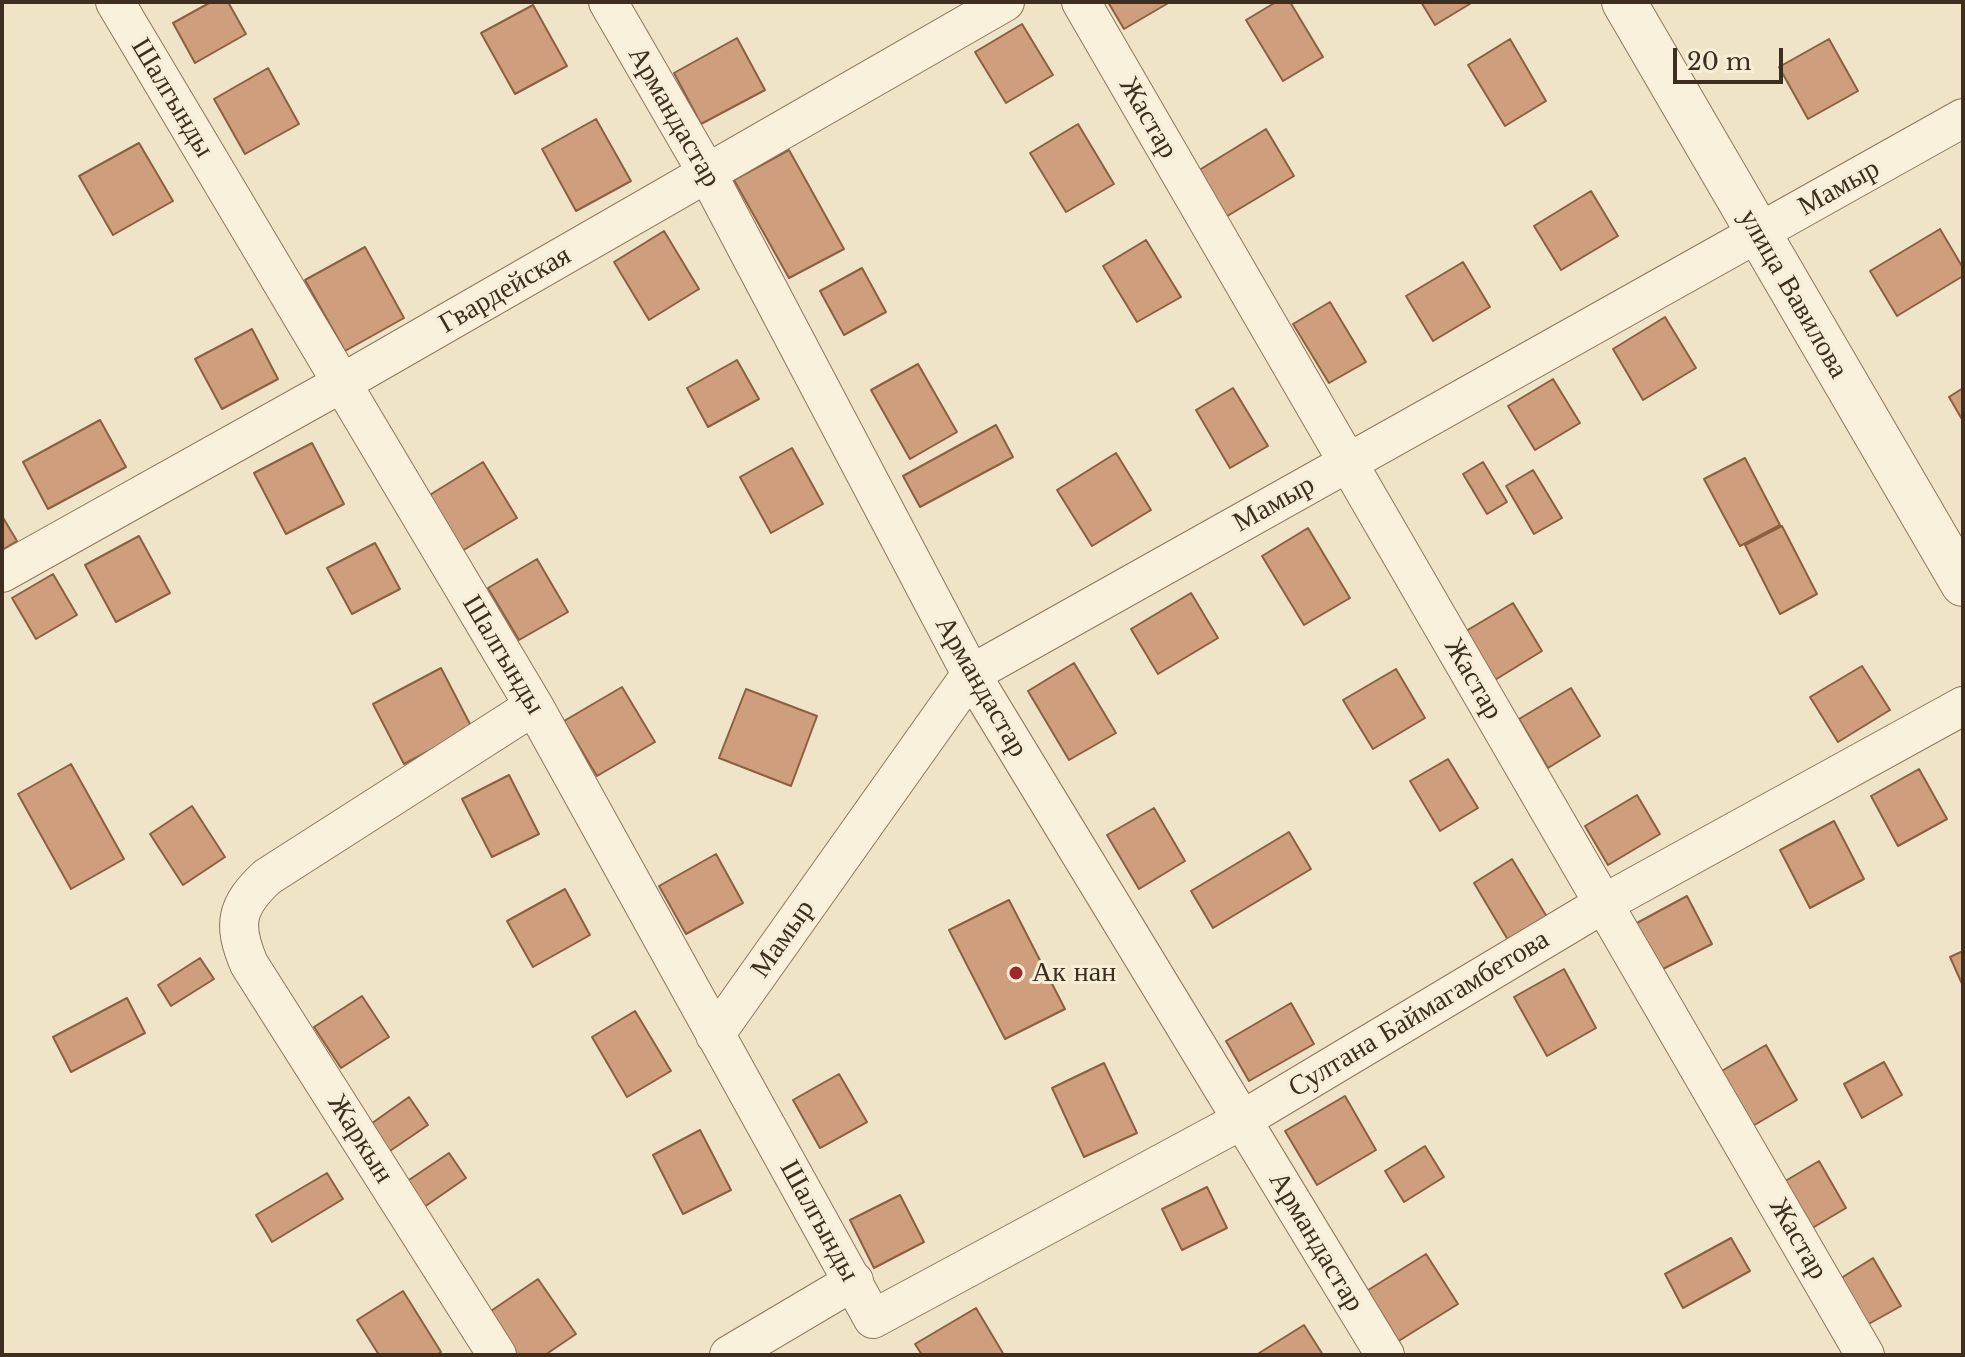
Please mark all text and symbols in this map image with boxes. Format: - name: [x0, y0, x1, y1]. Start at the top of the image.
- street label: Шалгынды: [123, 32, 221, 164]
- scale bar: [1677, 32, 1787, 82]
- street label: Армандастар: [620, 41, 728, 193]
- text: 20 m: [1687, 47, 1752, 76]
- street label: Жастар: [1111, 71, 1185, 165]
- street label: Мамыр: [1792, 152, 1886, 224]
- street label: улица Вавилова: [1731, 203, 1855, 385]
- street label: Гвардейская: [433, 239, 577, 341]
- street label: Мамыр: [1227, 468, 1321, 540]
- street label: Шалгынды: [454, 589, 552, 721]
- street label: Армандастар: [927, 611, 1035, 763]
- street label: Жастар: [1436, 632, 1510, 726]
- street label: Мамыр: [744, 893, 822, 985]
- street label: Султана Баймагамбетова: [1283, 923, 1555, 1105]
- place label: Ак нан: [1032, 956, 1116, 990]
- marker: Ак нан: [1007, 964, 1025, 982]
- street label: Жаркын: [320, 1088, 400, 1190]
- street label: Шалгынды: [772, 1155, 866, 1287]
- street label: Армандастар: [1261, 1166, 1371, 1318]
- street label: Жастар: [1761, 1192, 1835, 1286]

